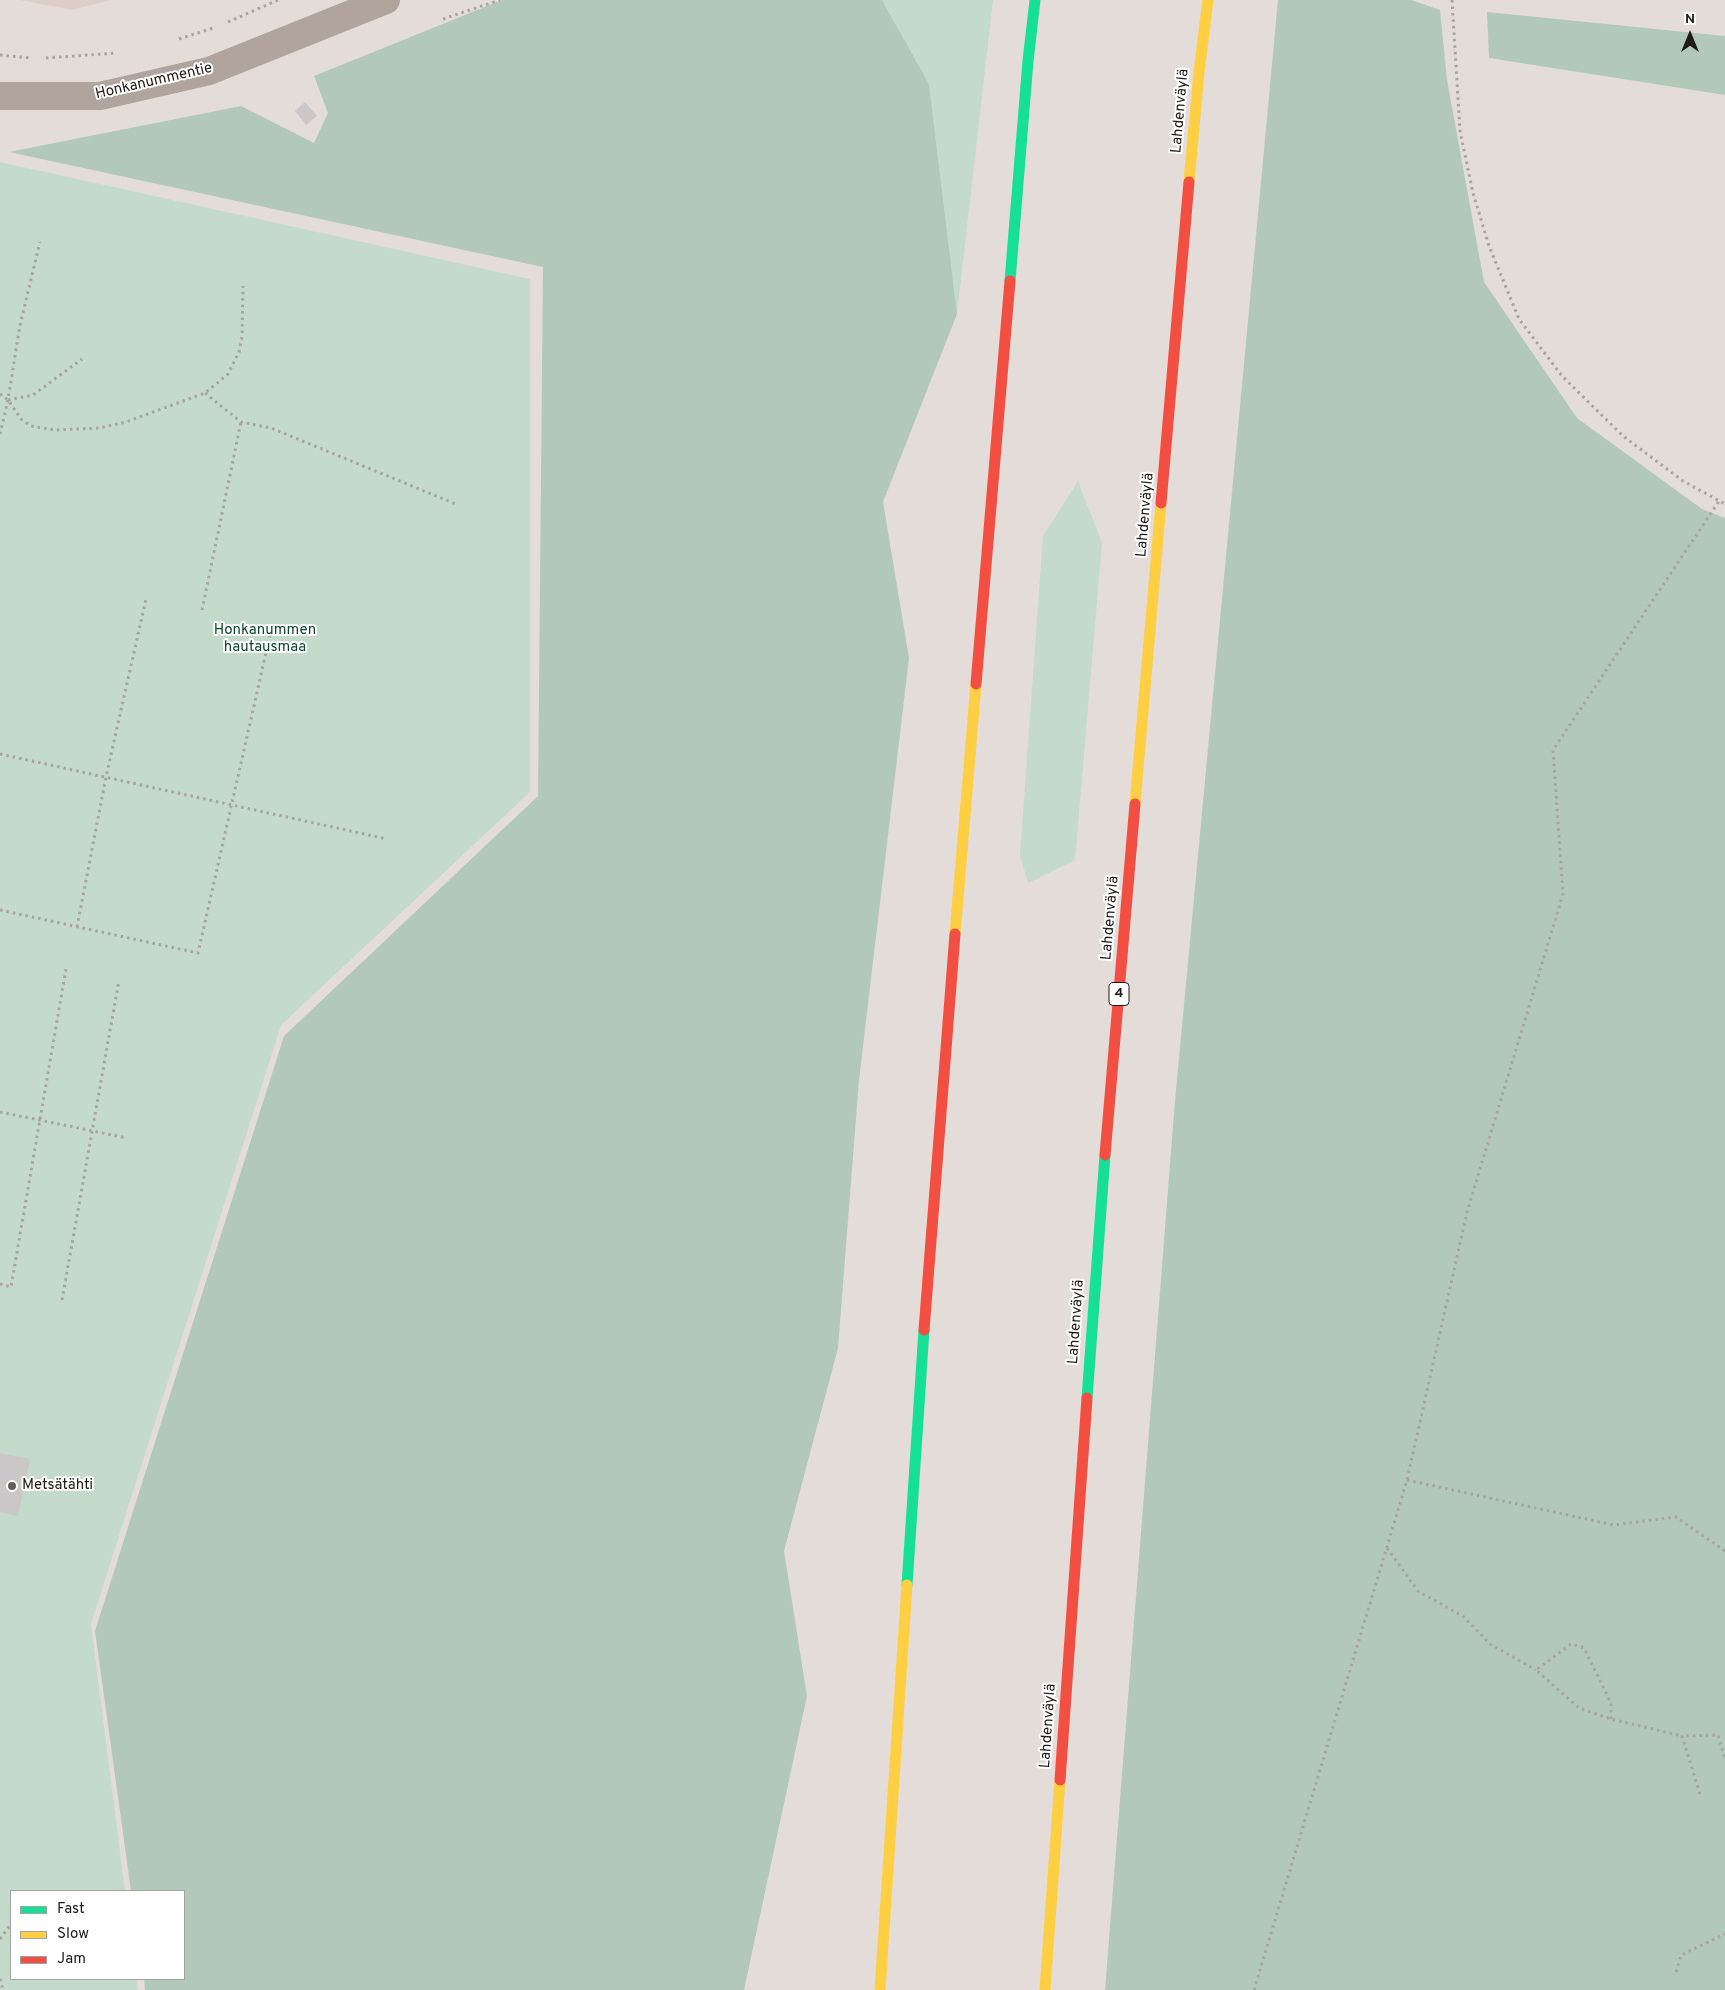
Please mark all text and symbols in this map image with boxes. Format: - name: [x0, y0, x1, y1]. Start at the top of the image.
- north arrow: [1665, 10, 1715, 60]
- text: N: [1685, 11, 1695, 28]
- street label: Honkanummentie: [94, 60, 214, 104]
- street label: Lahdenväylä: [1168, 68, 1194, 154]
- street label: Lahdenväylä: [1133, 472, 1159, 558]
- park label: Honkanummen hautausmaa: [214, 622, 316, 657]
- street label: Lahdenväylä: [1098, 875, 1124, 961]
- road number: 4: [1109, 982, 1129, 1006]
- street label: Lahdenväylä: [1065, 1279, 1089, 1365]
- place label: Metsätähti: [22, 1477, 93, 1495]
- marker: Metsätähti: [6, 1480, 18, 1492]
- street label: Lahdenväylä: [1037, 1683, 1061, 1769]
- legend: [10, 1890, 185, 1980]
- text: Fast: [57, 1900, 85, 1919]
- text: Slow: [57, 1925, 89, 1944]
- text: Jam: [57, 1950, 86, 1969]

